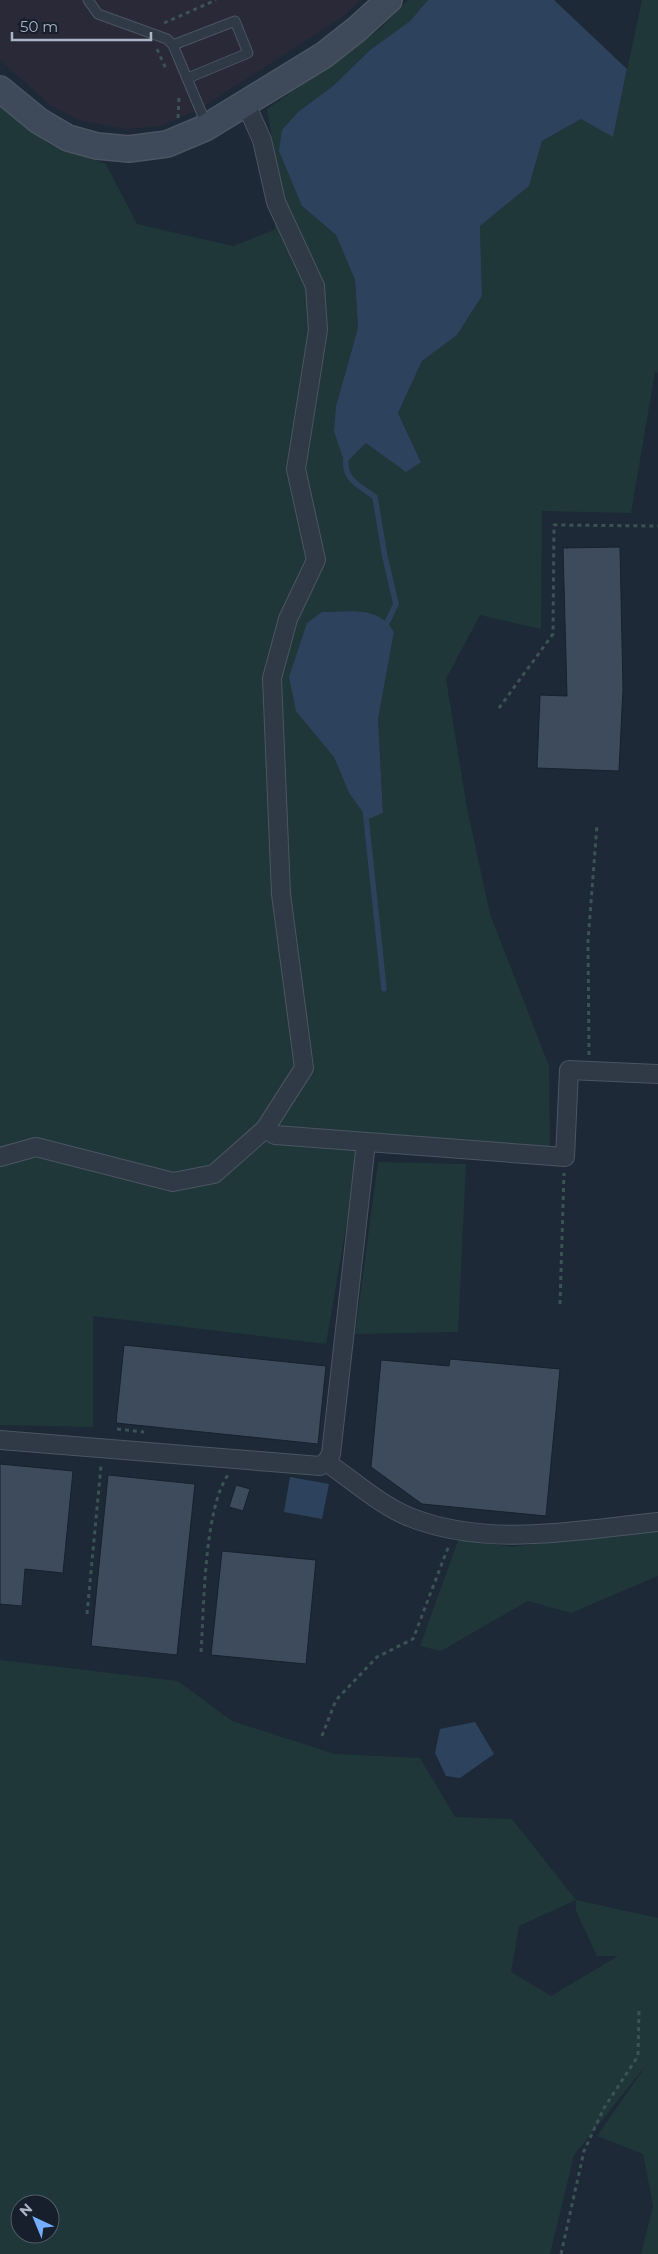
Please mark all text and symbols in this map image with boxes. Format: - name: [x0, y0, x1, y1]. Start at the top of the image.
- scale bar: [12, 10, 151, 42]
- text: 50 m: [20, 17, 58, 36]
- north arrow: [10, 2194, 60, 2244]
- text: N: [16, 2199, 36, 2220]

